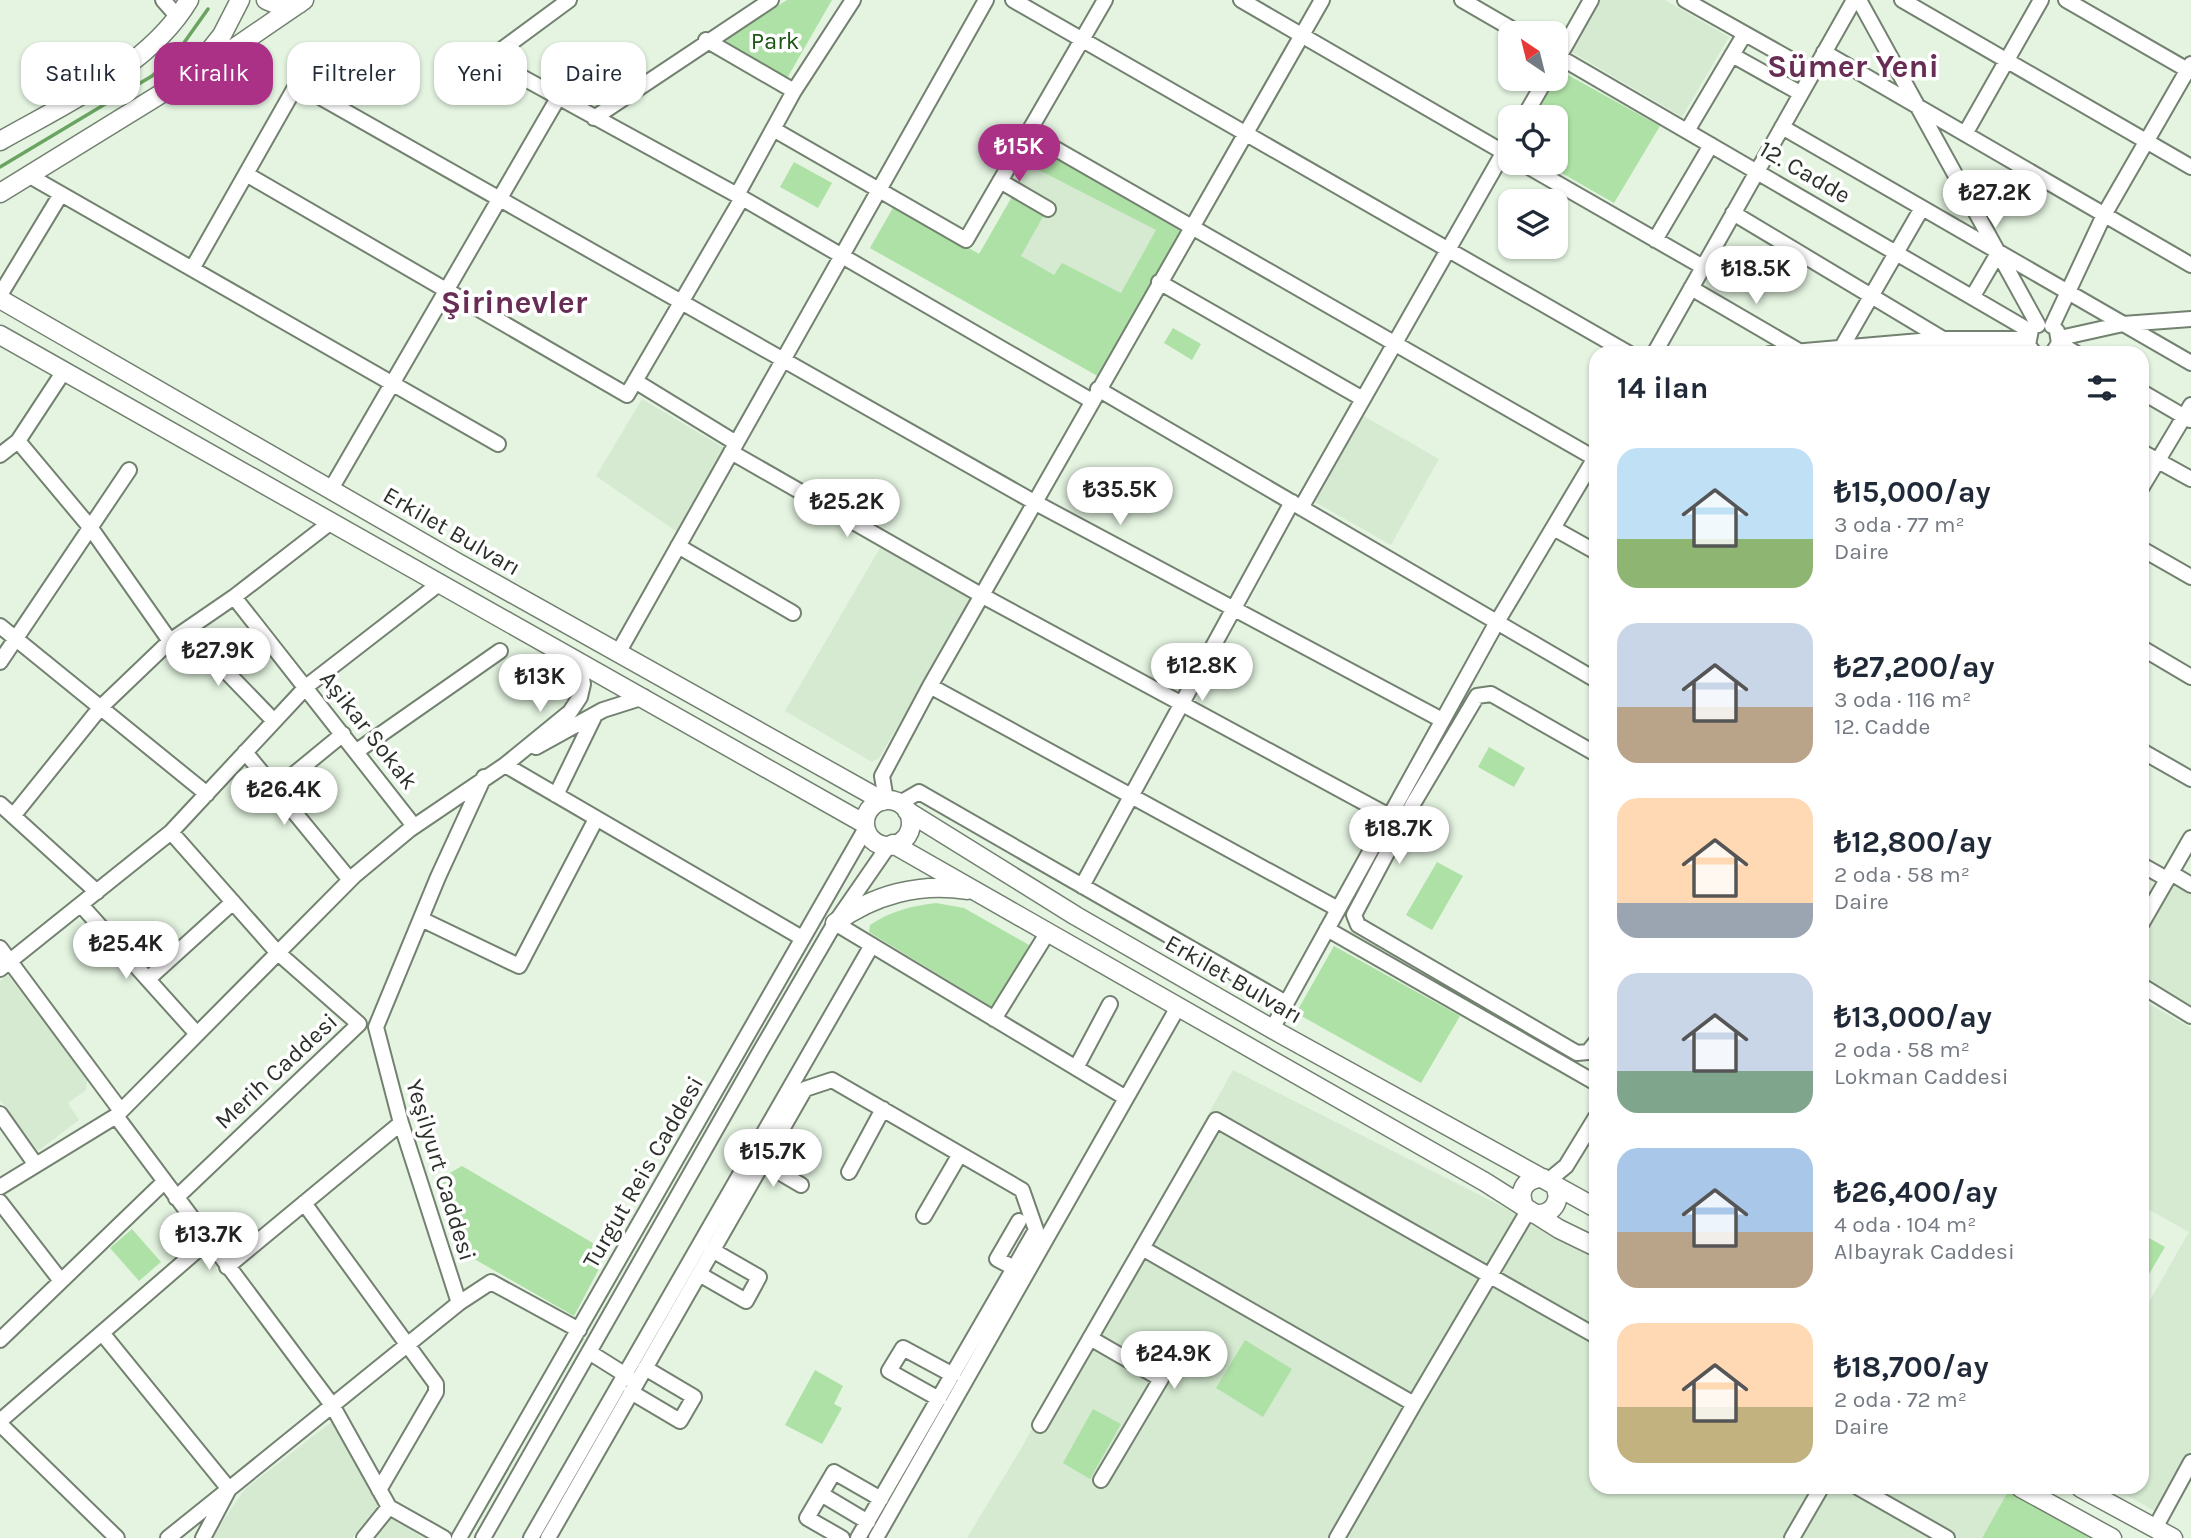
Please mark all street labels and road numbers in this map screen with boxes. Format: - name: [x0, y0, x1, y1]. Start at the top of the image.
- street label: 12. Cadde: [1754, 135, 1856, 209]
- street label: Erkilet Bulvarı: [378, 480, 526, 582]
- street label: Aşikar Sokak: [314, 665, 424, 795]
- street label: Erkilet Bulvarı: [1160, 928, 1308, 1030]
- street label: Merih Caddesi: [209, 1007, 343, 1135]
- street label: Turgut Reis Caddesi: [577, 1071, 709, 1273]
- street label: Yeşilyurt Caddesi: [400, 1076, 482, 1264]

